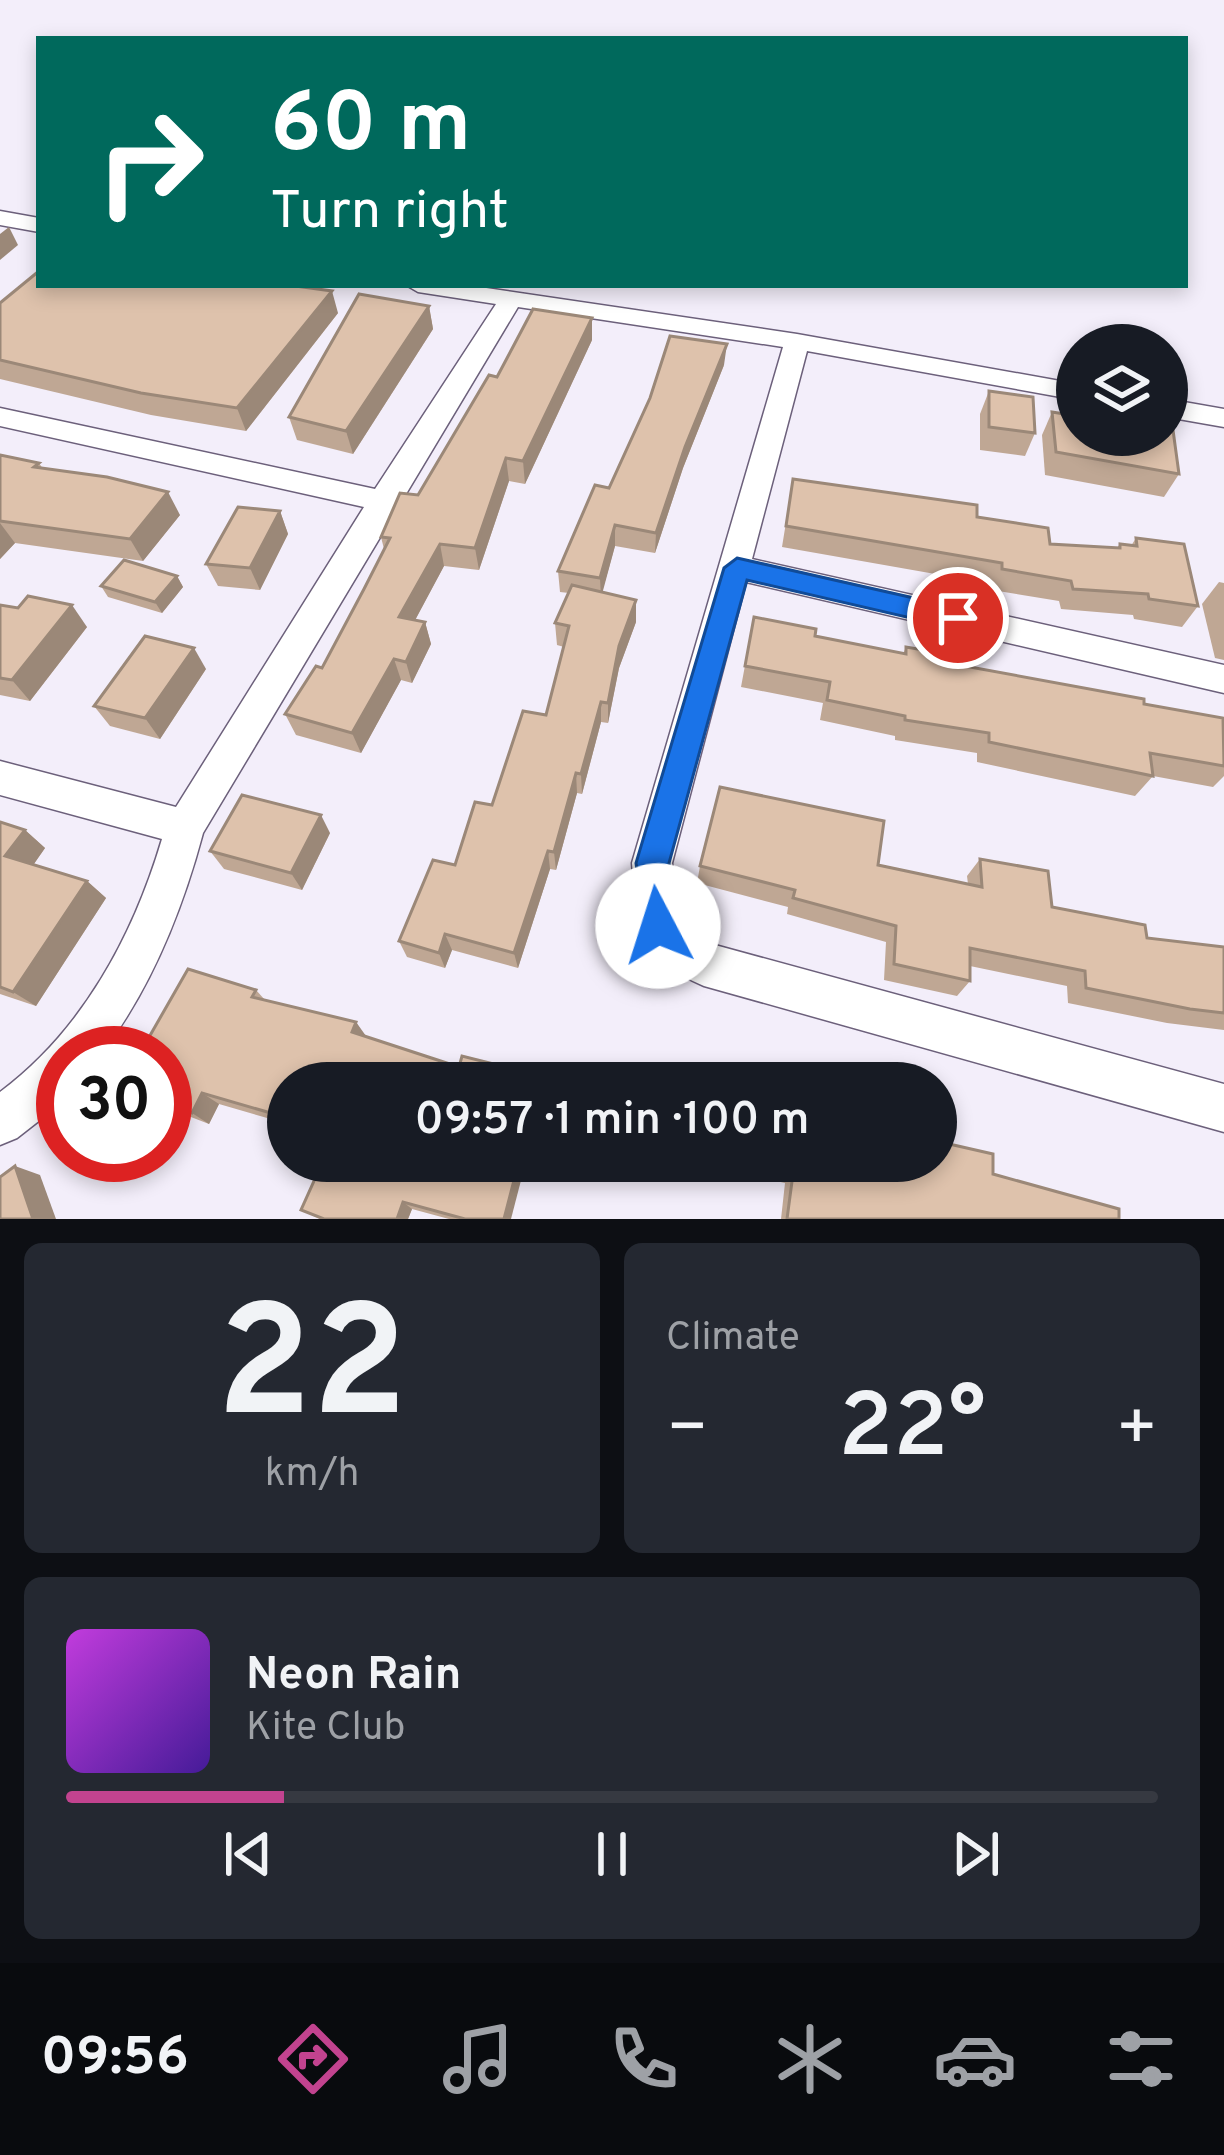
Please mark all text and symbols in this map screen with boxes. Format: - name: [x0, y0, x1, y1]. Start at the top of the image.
- text: 60 m: [270, 75, 471, 181]
- icon: right: [72, 84, 228, 240]
- text: Turn right: [270, 179, 509, 248]
- map controls: [1056, 324, 1188, 456]
- button: layers: [1056, 324, 1188, 456]
- pin: [907, 567, 1009, 669]
- icon: arrive: [925, 585, 991, 651]
- position arrow: [595, 863, 721, 989]
- speed limit sign: 30: [36, 1026, 192, 1182]
- text: 09:57 · 1 min · 100 m: [415, 1093, 809, 1150]
- text: 22: [217, 1274, 407, 1472]
- text: Climate: [666, 1315, 800, 1364]
- text: 22°: [838, 1375, 986, 1488]
- text: −: [666, 1390, 709, 1473]
- text: +: [1115, 1390, 1158, 1473]
- text: km/h: [265, 1451, 359, 1500]
- text: Neon Rain: [246, 1648, 462, 1705]
- text: Kite Club: [246, 1705, 405, 1754]
- icon: previous: [215, 1821, 281, 1887]
- icon: pause: [579, 1821, 645, 1887]
- icon: next: [943, 1821, 1009, 1887]
- icon: directions: [271, 2017, 355, 2101]
- icon: music: [436, 2017, 520, 2101]
- icon: phone: [602, 2017, 686, 2101]
- icon: climate: [768, 2017, 852, 2101]
- icon: car: [933, 2017, 1017, 2101]
- icon: filters: [1099, 2017, 1183, 2101]
- text: 09:56: [41, 2025, 189, 2094]

